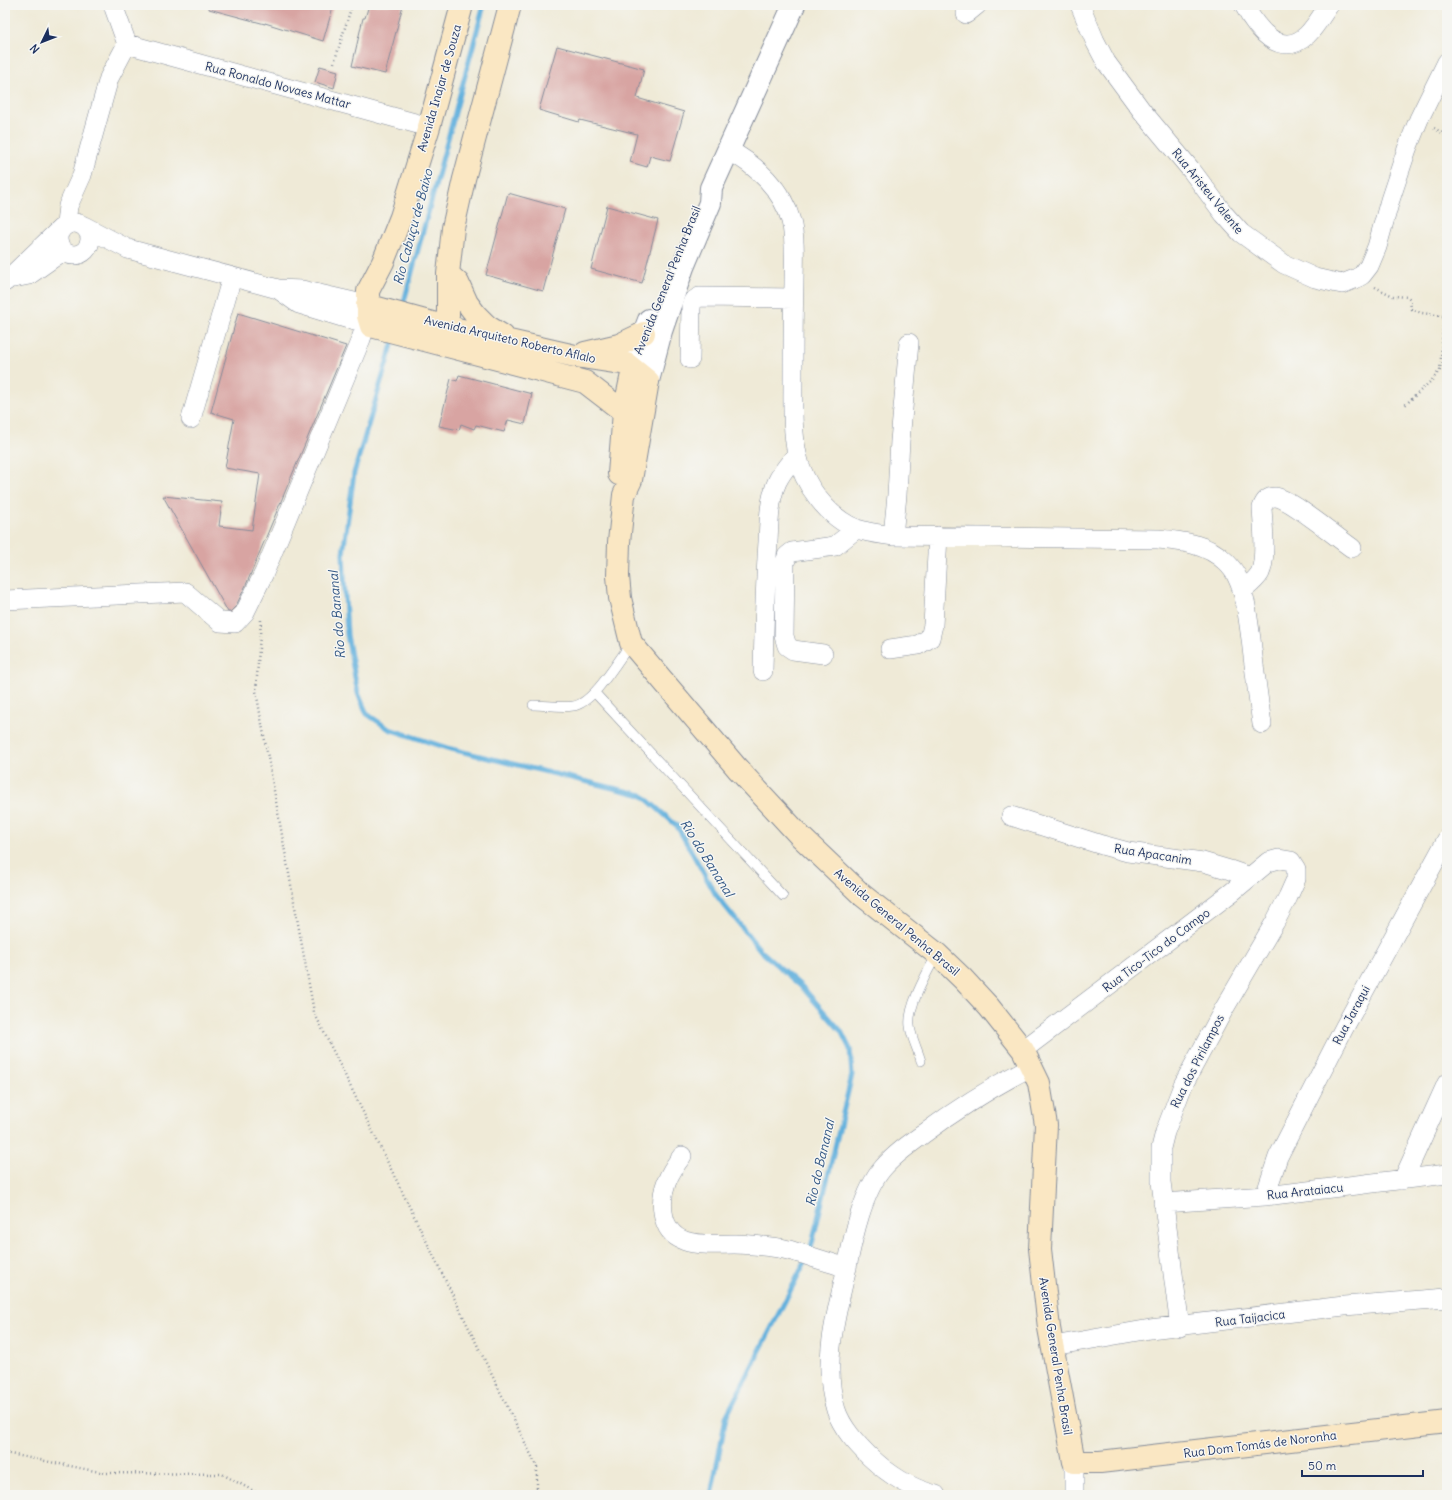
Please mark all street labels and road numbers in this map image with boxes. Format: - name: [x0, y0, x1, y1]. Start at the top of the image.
- street label: Avenida Inajar de Souza: [414, 22, 464, 153]
- street label: Rua Ronaldo Novaes Mattar: [203, 58, 353, 112]
- street label: Rua Aristeu Valente: [1169, 145, 1247, 237]
- street label: Avenida General Penha Brasil: [630, 203, 704, 357]
- street label: Avenida Arquiteto Roberto Aflalo: [423, 312, 597, 366]
- street label: Rua Apacanim: [1113, 840, 1193, 868]
- street label: Avenida General Penha Brasil: [831, 865, 963, 979]
- street label: Rua Tico-Tico do Campo: [1099, 905, 1213, 995]
- street label: Rua Jaraqui: [1329, 983, 1373, 1047]
- street label: Rua dos Pirilampos: [1167, 1012, 1227, 1110]
- street label: Rua Arataiacu: [1266, 1180, 1344, 1202]
- street label: Avenida General Penha Brasil: [1036, 1276, 1076, 1436]
- street label: Rua Taijacica: [1214, 1306, 1286, 1330]
- street label: Rua Dom Tomás de Noronha: [1183, 1427, 1338, 1461]

